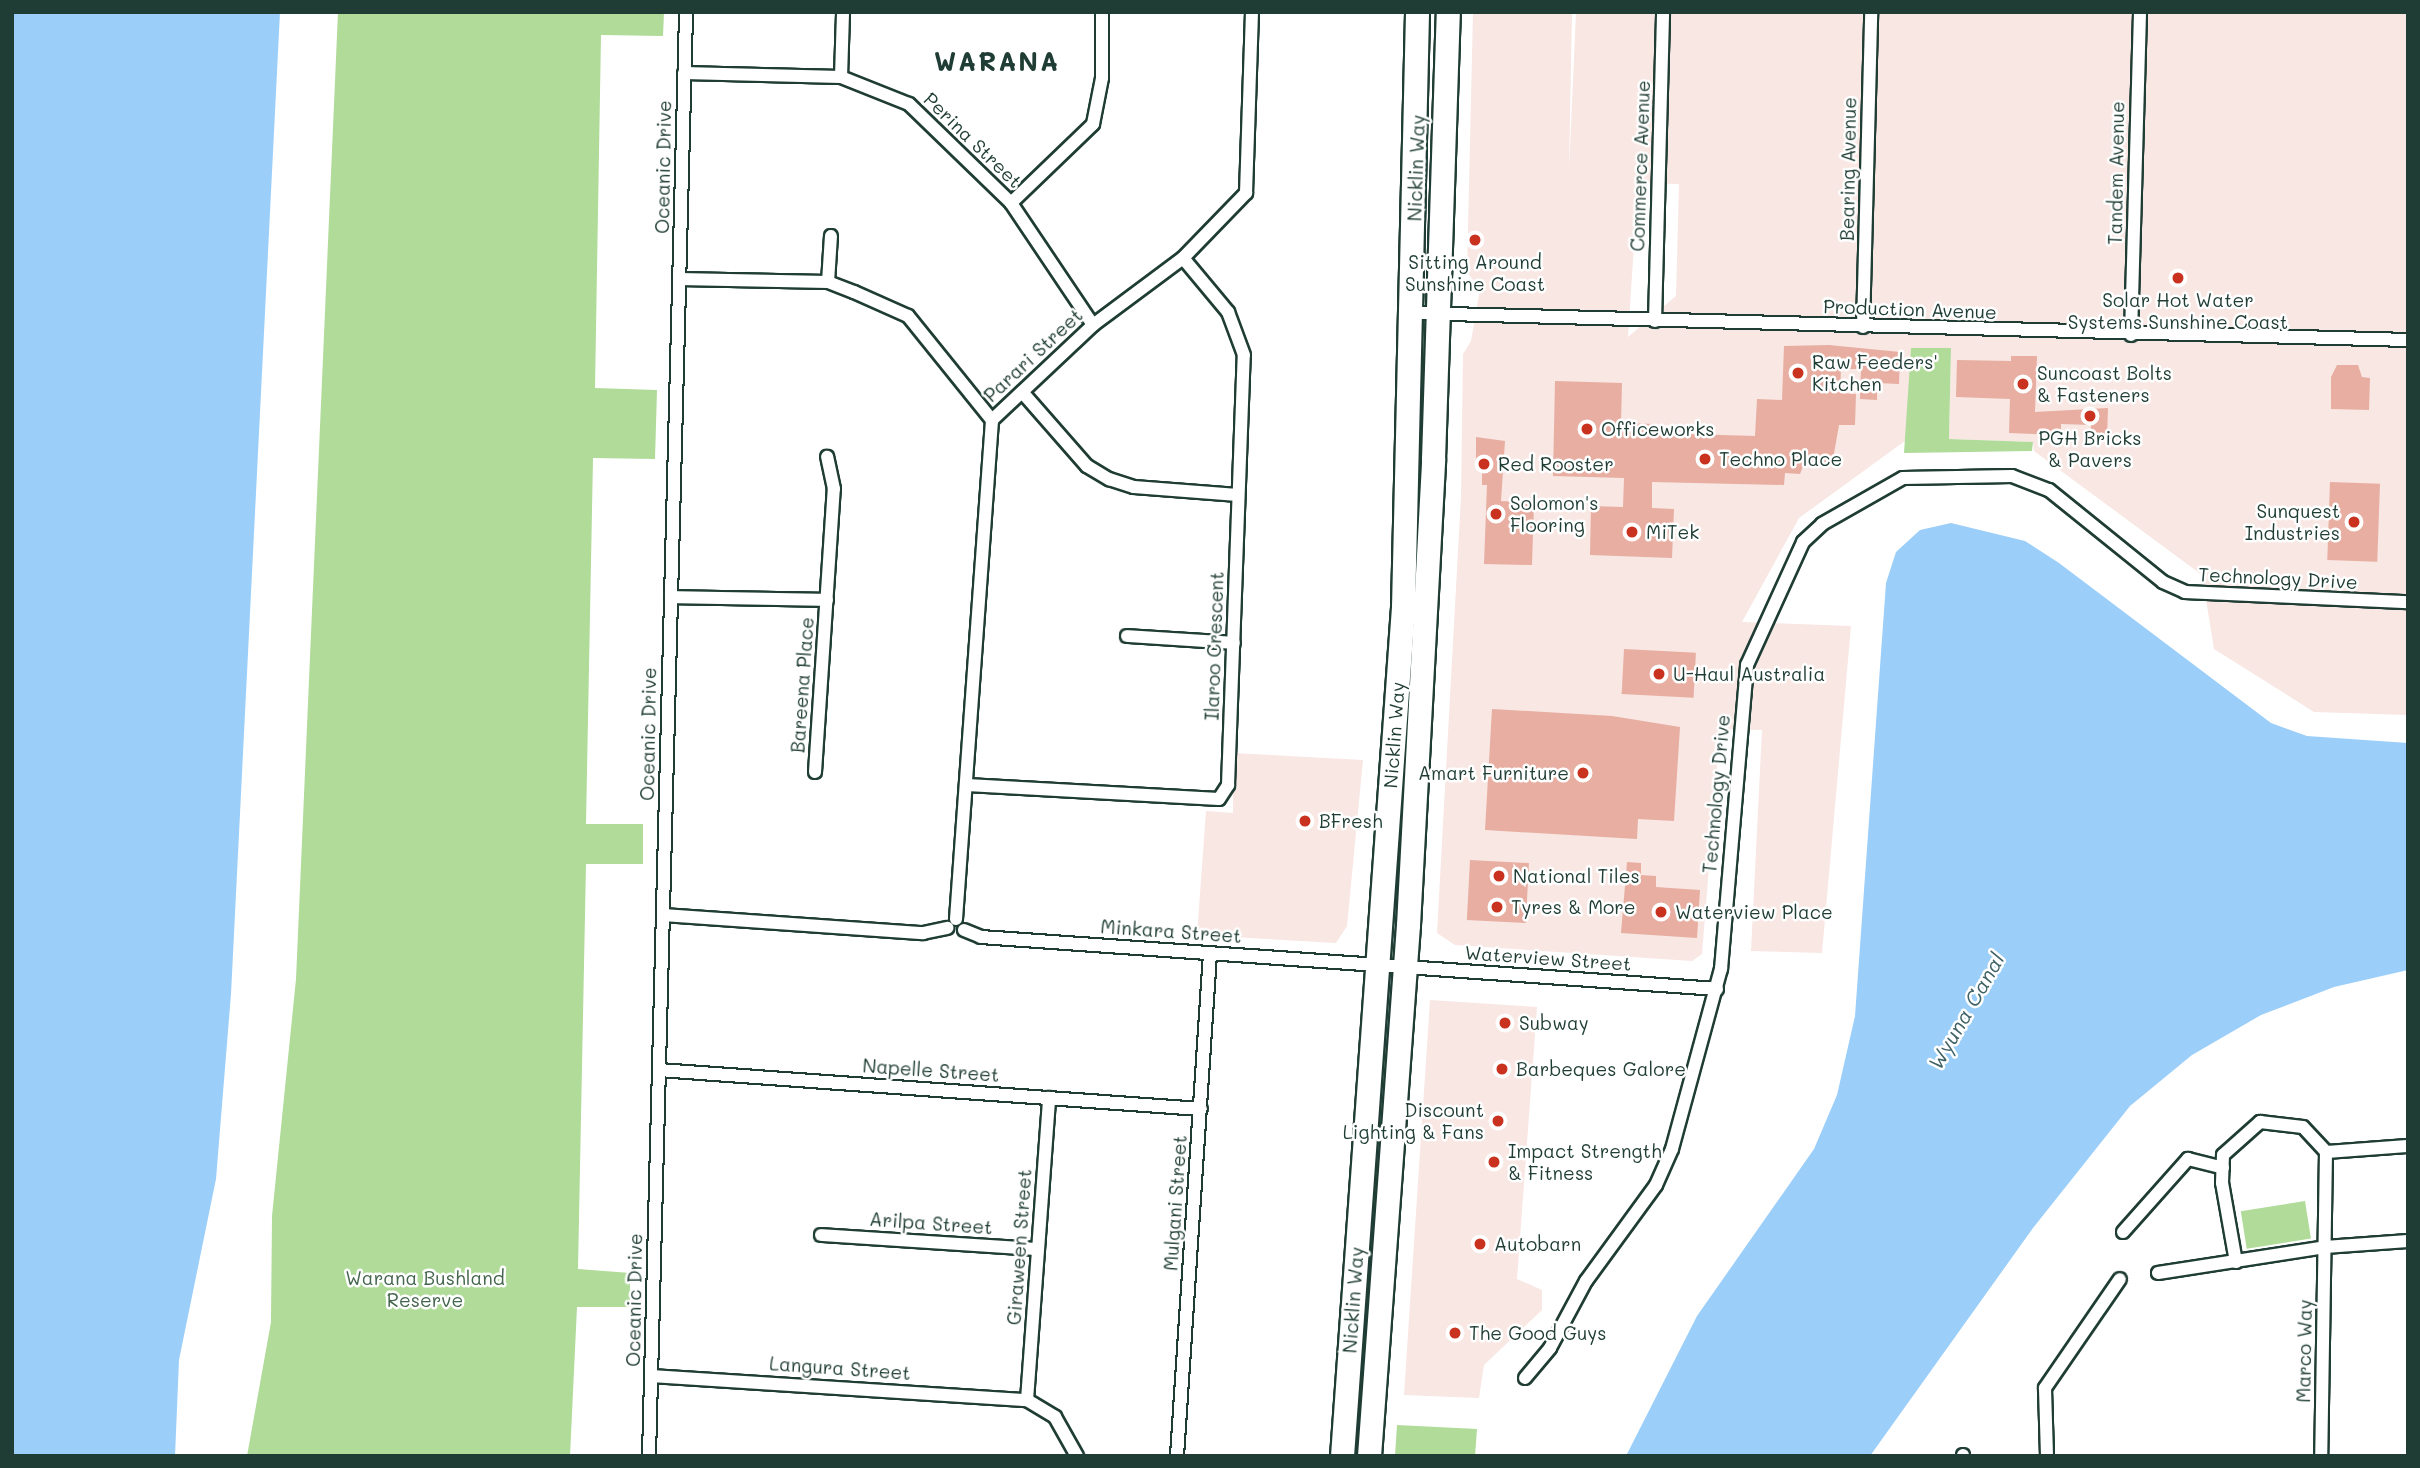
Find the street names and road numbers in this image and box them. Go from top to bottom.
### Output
street label: Commerce Avenue [1626,80,1654,252]
street label: Perina Street [919,87,1027,193]
street label: Bearing Avenue [1835,97,1861,241]
street label: Oceanic Drive [650,100,676,234]
street label: Tandem Avenue [2103,101,2129,245]
street label: Nicklin Way [1403,114,1429,222]
street label: Production Avenue [1823,295,1997,323]
street label: Parari Street [979,303,1087,407]
street label: Technology Drive [2198,562,2358,594]
street label: Ilaroo Crescent [1200,571,1228,721]
street label: Bareena Place [786,616,818,754]
street label: Oceanic Drive [635,667,661,801]
street label: Nicklin Way [1379,681,1409,789]
street label: Technology Drive [1698,714,1734,874]
street label: Minkara Street [1100,915,1242,947]
street label: Waterview Street [1464,941,1632,975]
street label: Napelle Street [862,1054,1000,1086]
street label: Mulgani Street [1159,1134,1191,1272]
street label: Giraween Street [1002,1168,1036,1326]
street label: Arilpa Street [869,1207,993,1239]
street label: Oceanic Drive [621,1233,647,1367]
street label: Nicklin Way [1338,1246,1368,1354]
street label: Marco Way [2292,1299,2316,1403]
street label: Langura Street [769,1352,911,1384]

